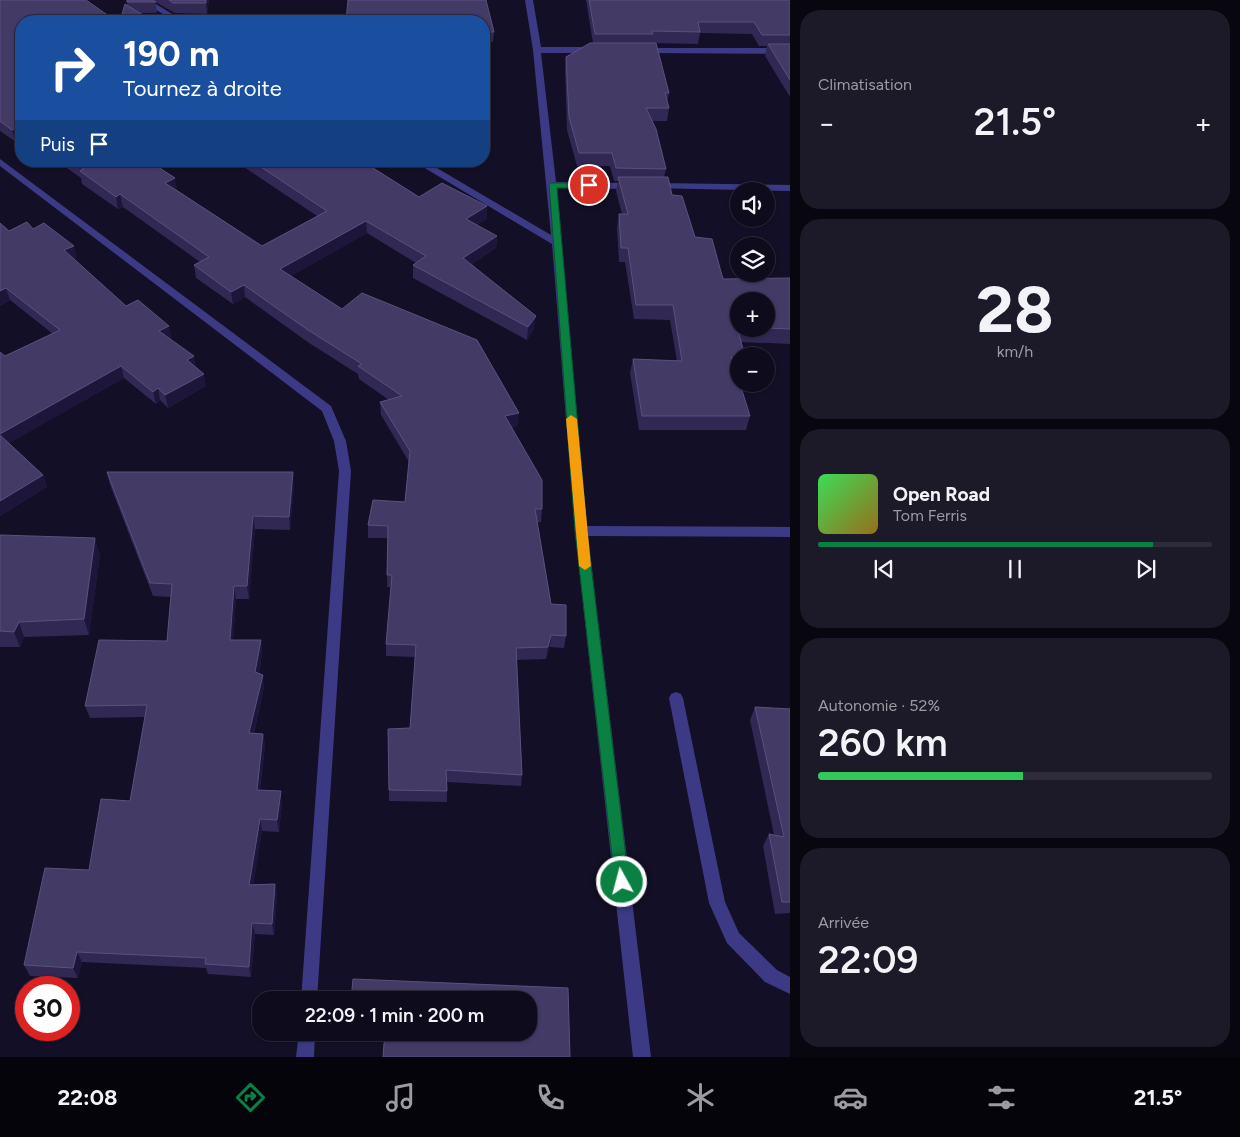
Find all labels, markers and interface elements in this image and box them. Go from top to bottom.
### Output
text: 190 m [123,33,220,75]
icon: right [40,35,105,100]
text: Tournez à droite [123,75,282,102]
text: Climatisation [818,75,912,94]
text: 21.5° [974,99,1056,145]
text: − [818,106,835,140]
text: + [1195,106,1212,140]
icon: arrive [85,130,113,158]
text: Puis [40,133,75,156]
pin [568,164,610,206]
icon: arrive [575,171,603,199]
map controls [730,182,775,392]
button: sound [730,182,775,227]
button: layers [730,237,775,282]
text: 28 [976,270,1054,348]
button: + [730,292,775,337]
text: km/h [997,342,1033,361]
button: − [730,347,775,392]
text: Open Road [893,483,990,506]
text: Tom Ferris [893,506,967,525]
icon: previous [870,555,898,583]
icon: pause [1001,555,1029,583]
icon: next [1132,555,1160,583]
text: Autonomie · 52% [818,696,940,715]
text: 260 km [818,720,948,766]
position arrow [595,855,647,907]
text: Arrivée [818,913,869,932]
text: 22:09 [818,937,918,983]
speed limit sign: 30 [15,976,80,1041]
text: 22:09 · 1 min · 200 m [305,1004,484,1027]
icon: directions [233,1080,268,1115]
icon: music [383,1080,418,1115]
icon: phone [533,1080,568,1115]
icon: climate [683,1080,718,1115]
icon: car [833,1080,868,1115]
icon: filters [984,1080,1019,1115]
text: 22:08 [58,1084,117,1111]
text: 21.5° [1134,1084,1182,1111]

